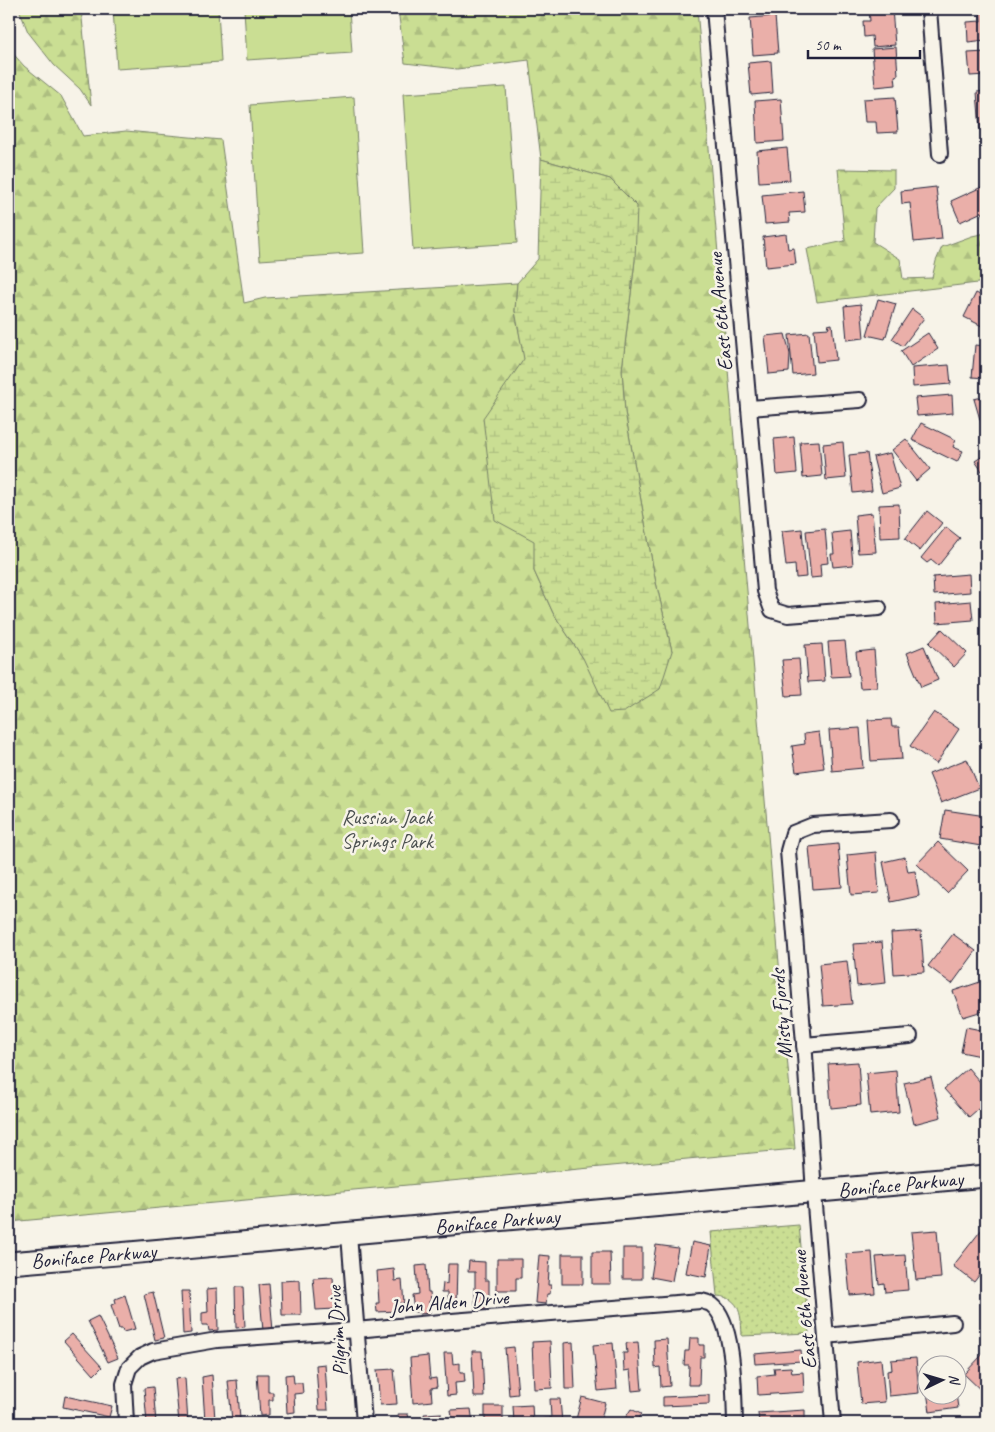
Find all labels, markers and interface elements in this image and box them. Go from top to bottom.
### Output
scale bar [808,28,920,60]
text: 50 m [815,36,842,55]
street label: East 6th Avenue [702,251,738,372]
park label: Russian Jack Springs Park [341,804,435,854]
street label: Misty Fjords [764,966,798,1060]
street label: Boniface Parkway [837,1165,966,1203]
street label: Boniface Parkway [434,1203,563,1240]
street label: Boniface Parkway [30,1238,159,1274]
street label: East 6th Avenue [786,1249,822,1370]
street label: Pilgrim Drive [321,1283,353,1377]
street label: John Alden Drive [388,1284,511,1320]
north arrow [918,1354,968,1404]
text: N [946,1374,964,1386]

